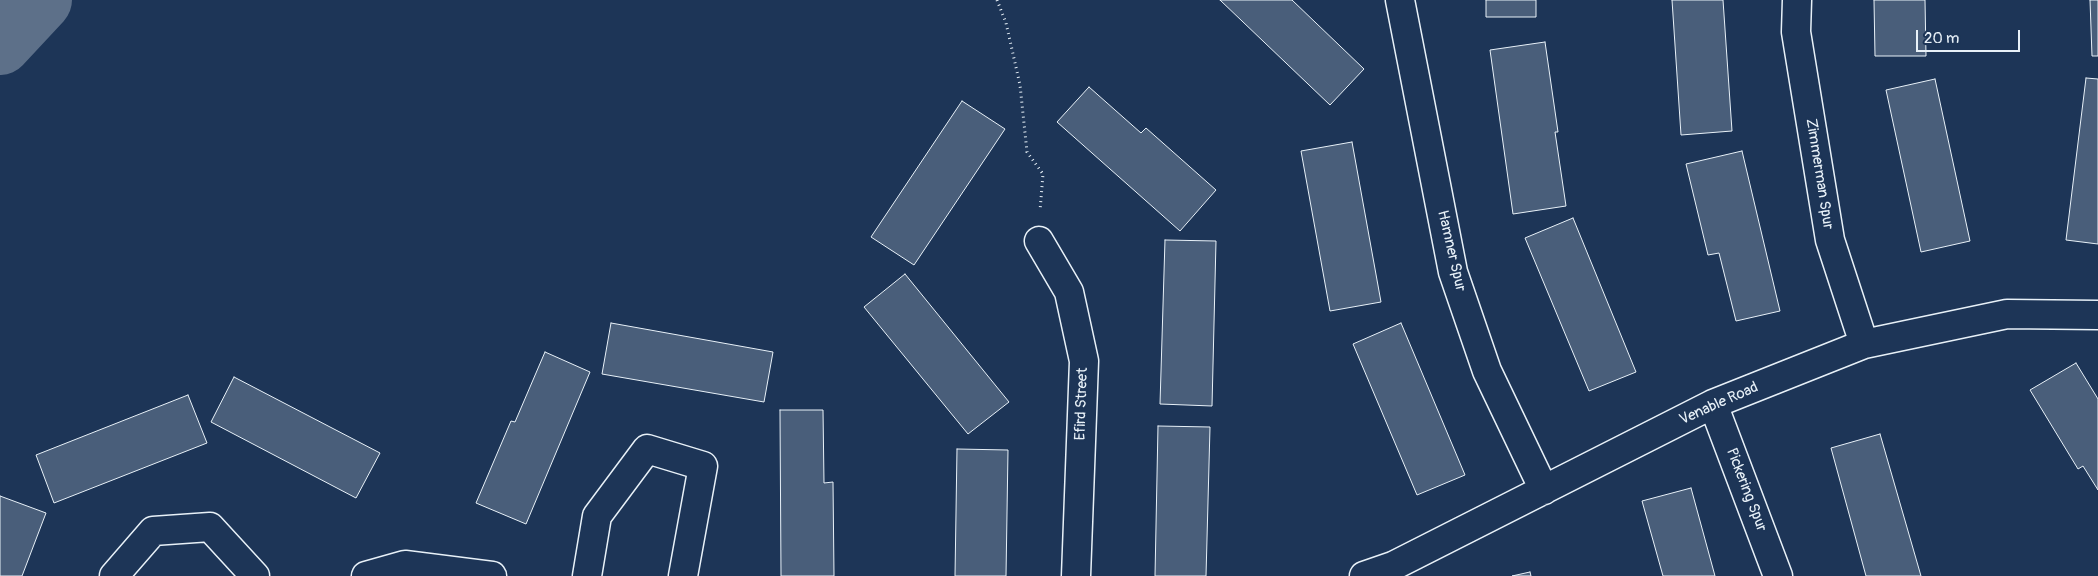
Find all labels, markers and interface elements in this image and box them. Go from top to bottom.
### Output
scale bar [1918,20,2022,52]
text: 20 m [1924,29,1959,48]
street label: Zimmerman Spur [1801,117,1837,231]
street label: Hamner Spur [1433,209,1469,293]
street label: Efird Street [1072,367,1092,441]
street label: Venable Road [1677,379,1761,429]
street label: Pickering Spur [1722,446,1770,534]

